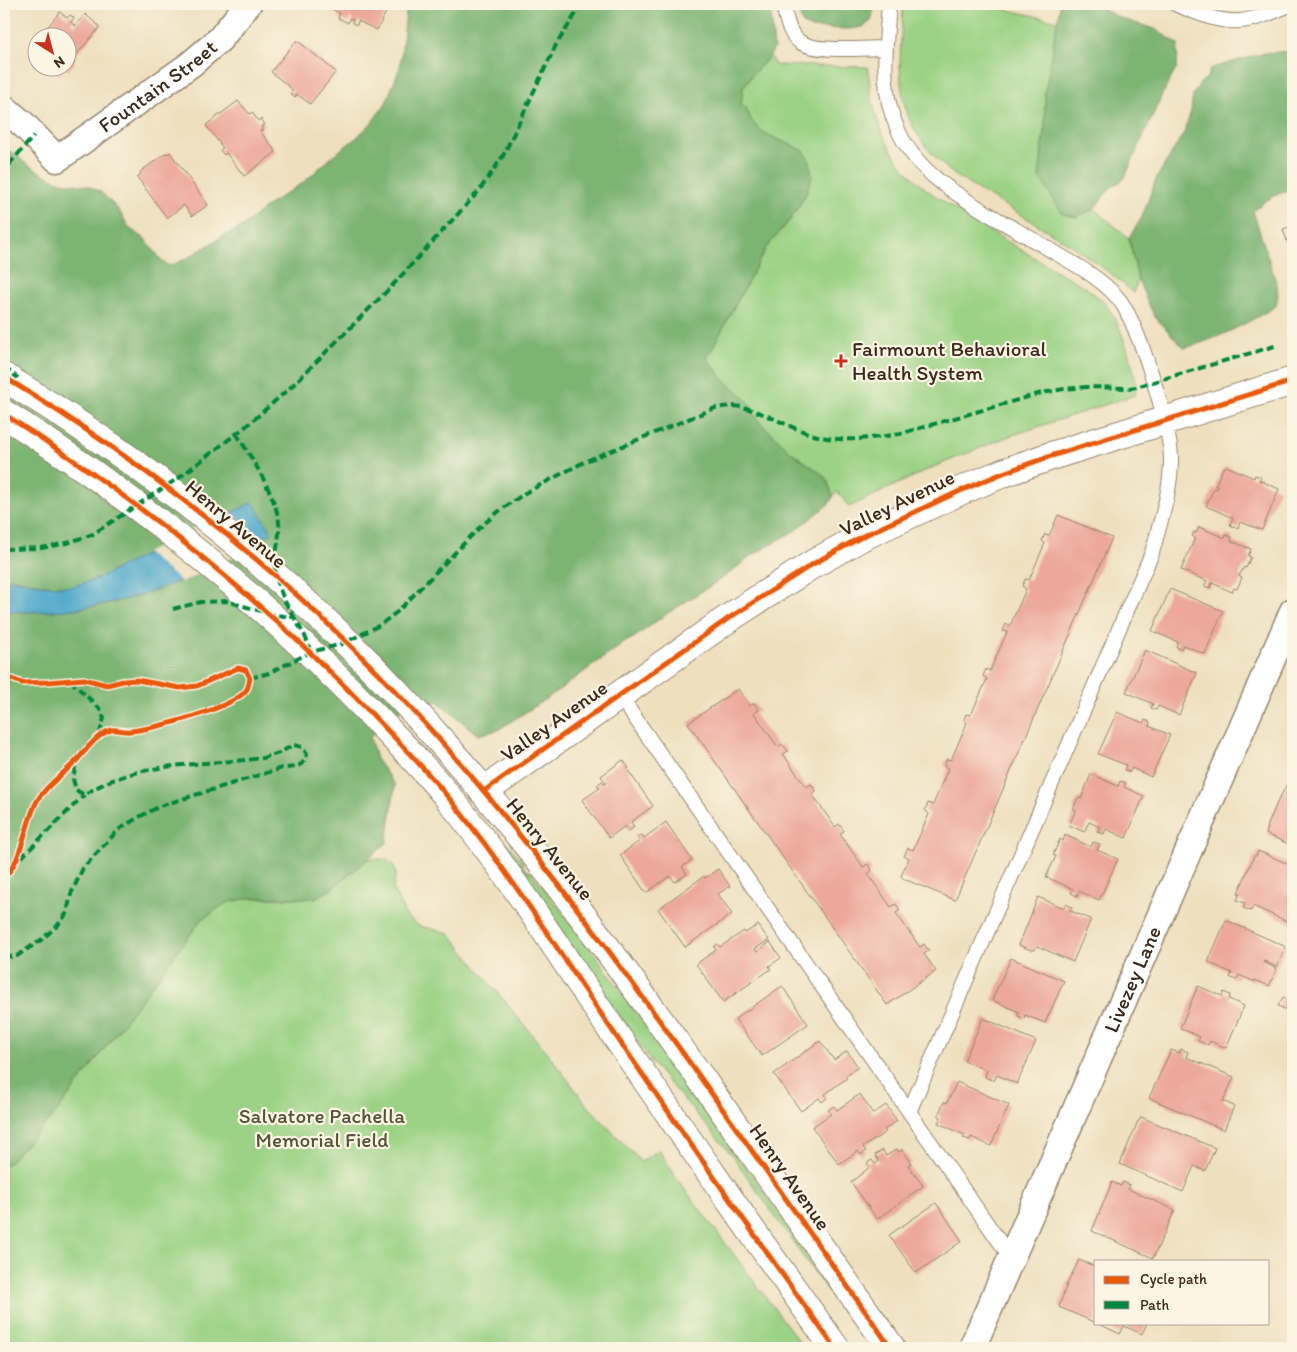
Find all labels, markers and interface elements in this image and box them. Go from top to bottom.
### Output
north arrow [28,28,78,78]
street label: Fountain Street [94,34,222,138]
text: N [51,52,68,72]
place label: Fairmount Behavioral Health System [852,336,1047,385]
marker: Fairmount Behavioral Health System [834,354,848,368]
street label: Valley Avenue [835,464,958,541]
street label: Henry Avenue [181,474,292,573]
street label: Valley Avenue [495,675,612,767]
street label: Henry Avenue [501,792,599,905]
street label: Livezey Lane [1098,922,1166,1036]
park label: Salvatore Pachella Memorial Field [239,1103,405,1152]
street label: Henry Avenue [744,1118,836,1235]
legend [1094,1260,1270,1324]
text: Cycle path [1140,1270,1207,1288]
text: Path [1140,1296,1169,1314]

